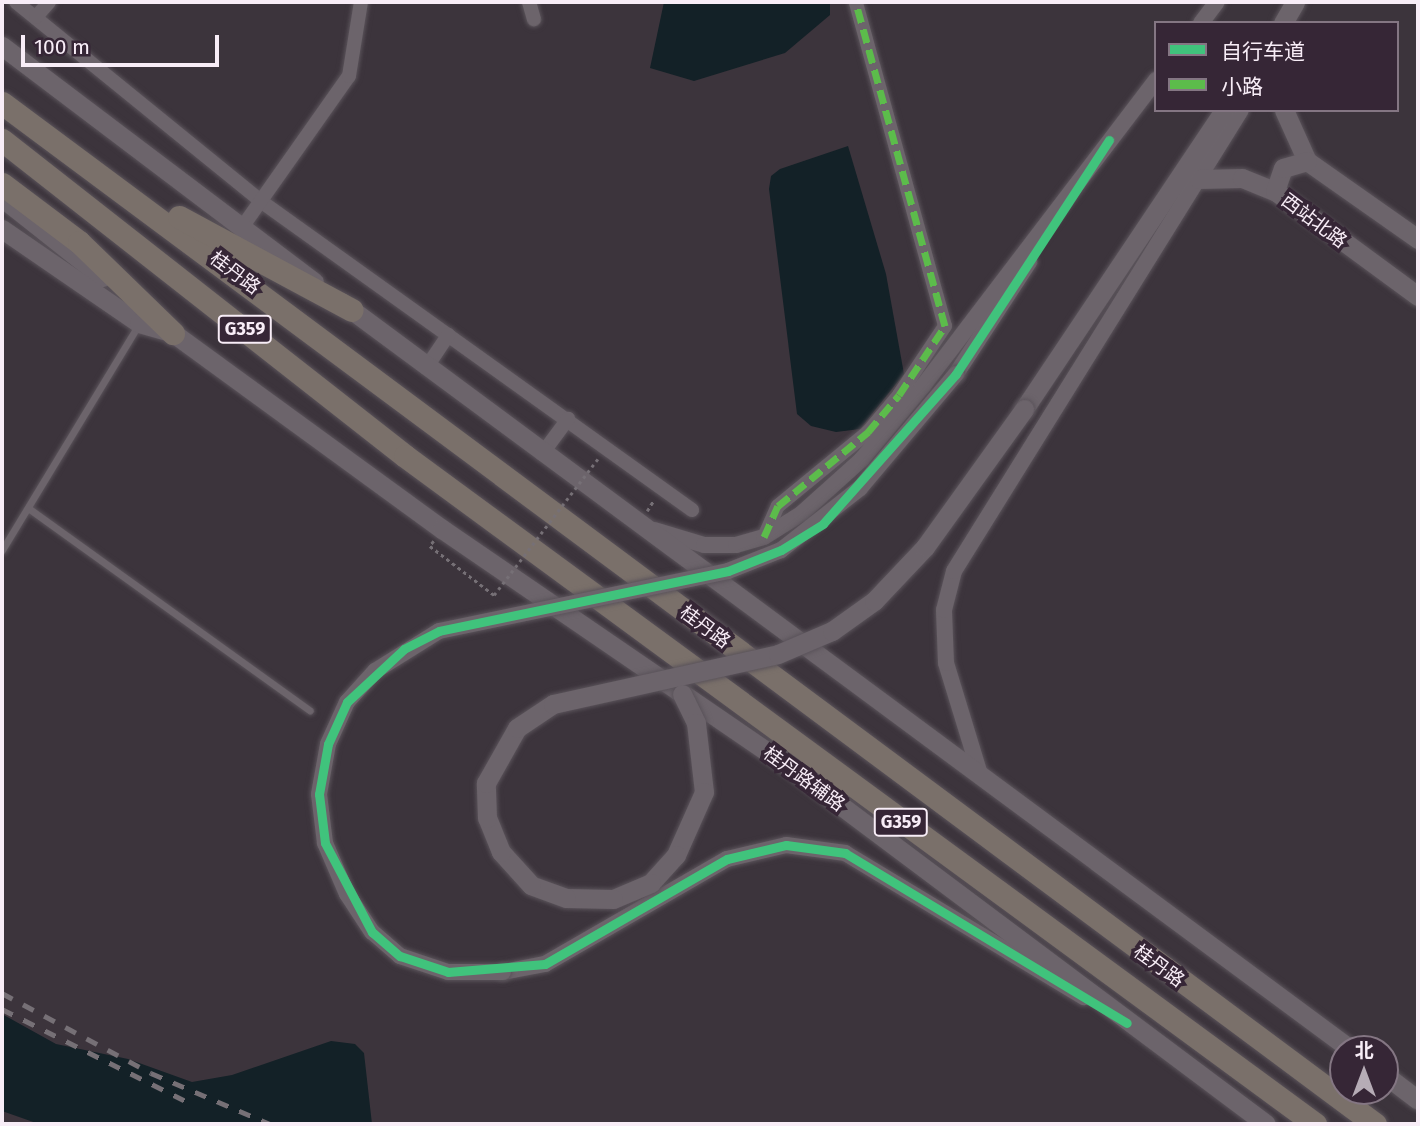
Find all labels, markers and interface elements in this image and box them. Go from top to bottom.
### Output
scale bar [24,21,222,65]
legend [1154,21,1399,112]
text: 100 m [34,34,90,60]
text: 自行车道 [1221,39,1305,65]
text: 小路 [1221,74,1263,100]
street label: 西站北路 [1277,189,1351,253]
street label: 桂丹路 [205,247,265,299]
road number: G359 [217,314,273,344]
street label: 桂丹路 [675,601,735,653]
street label: 桂丹路辅路 [759,742,849,816]
road number: G359 [873,808,929,836]
street label: 桂丹路 [1129,940,1189,992]
north arrow [1329,1035,1399,1105]
text: 北 [1354,1039,1374,1062]

